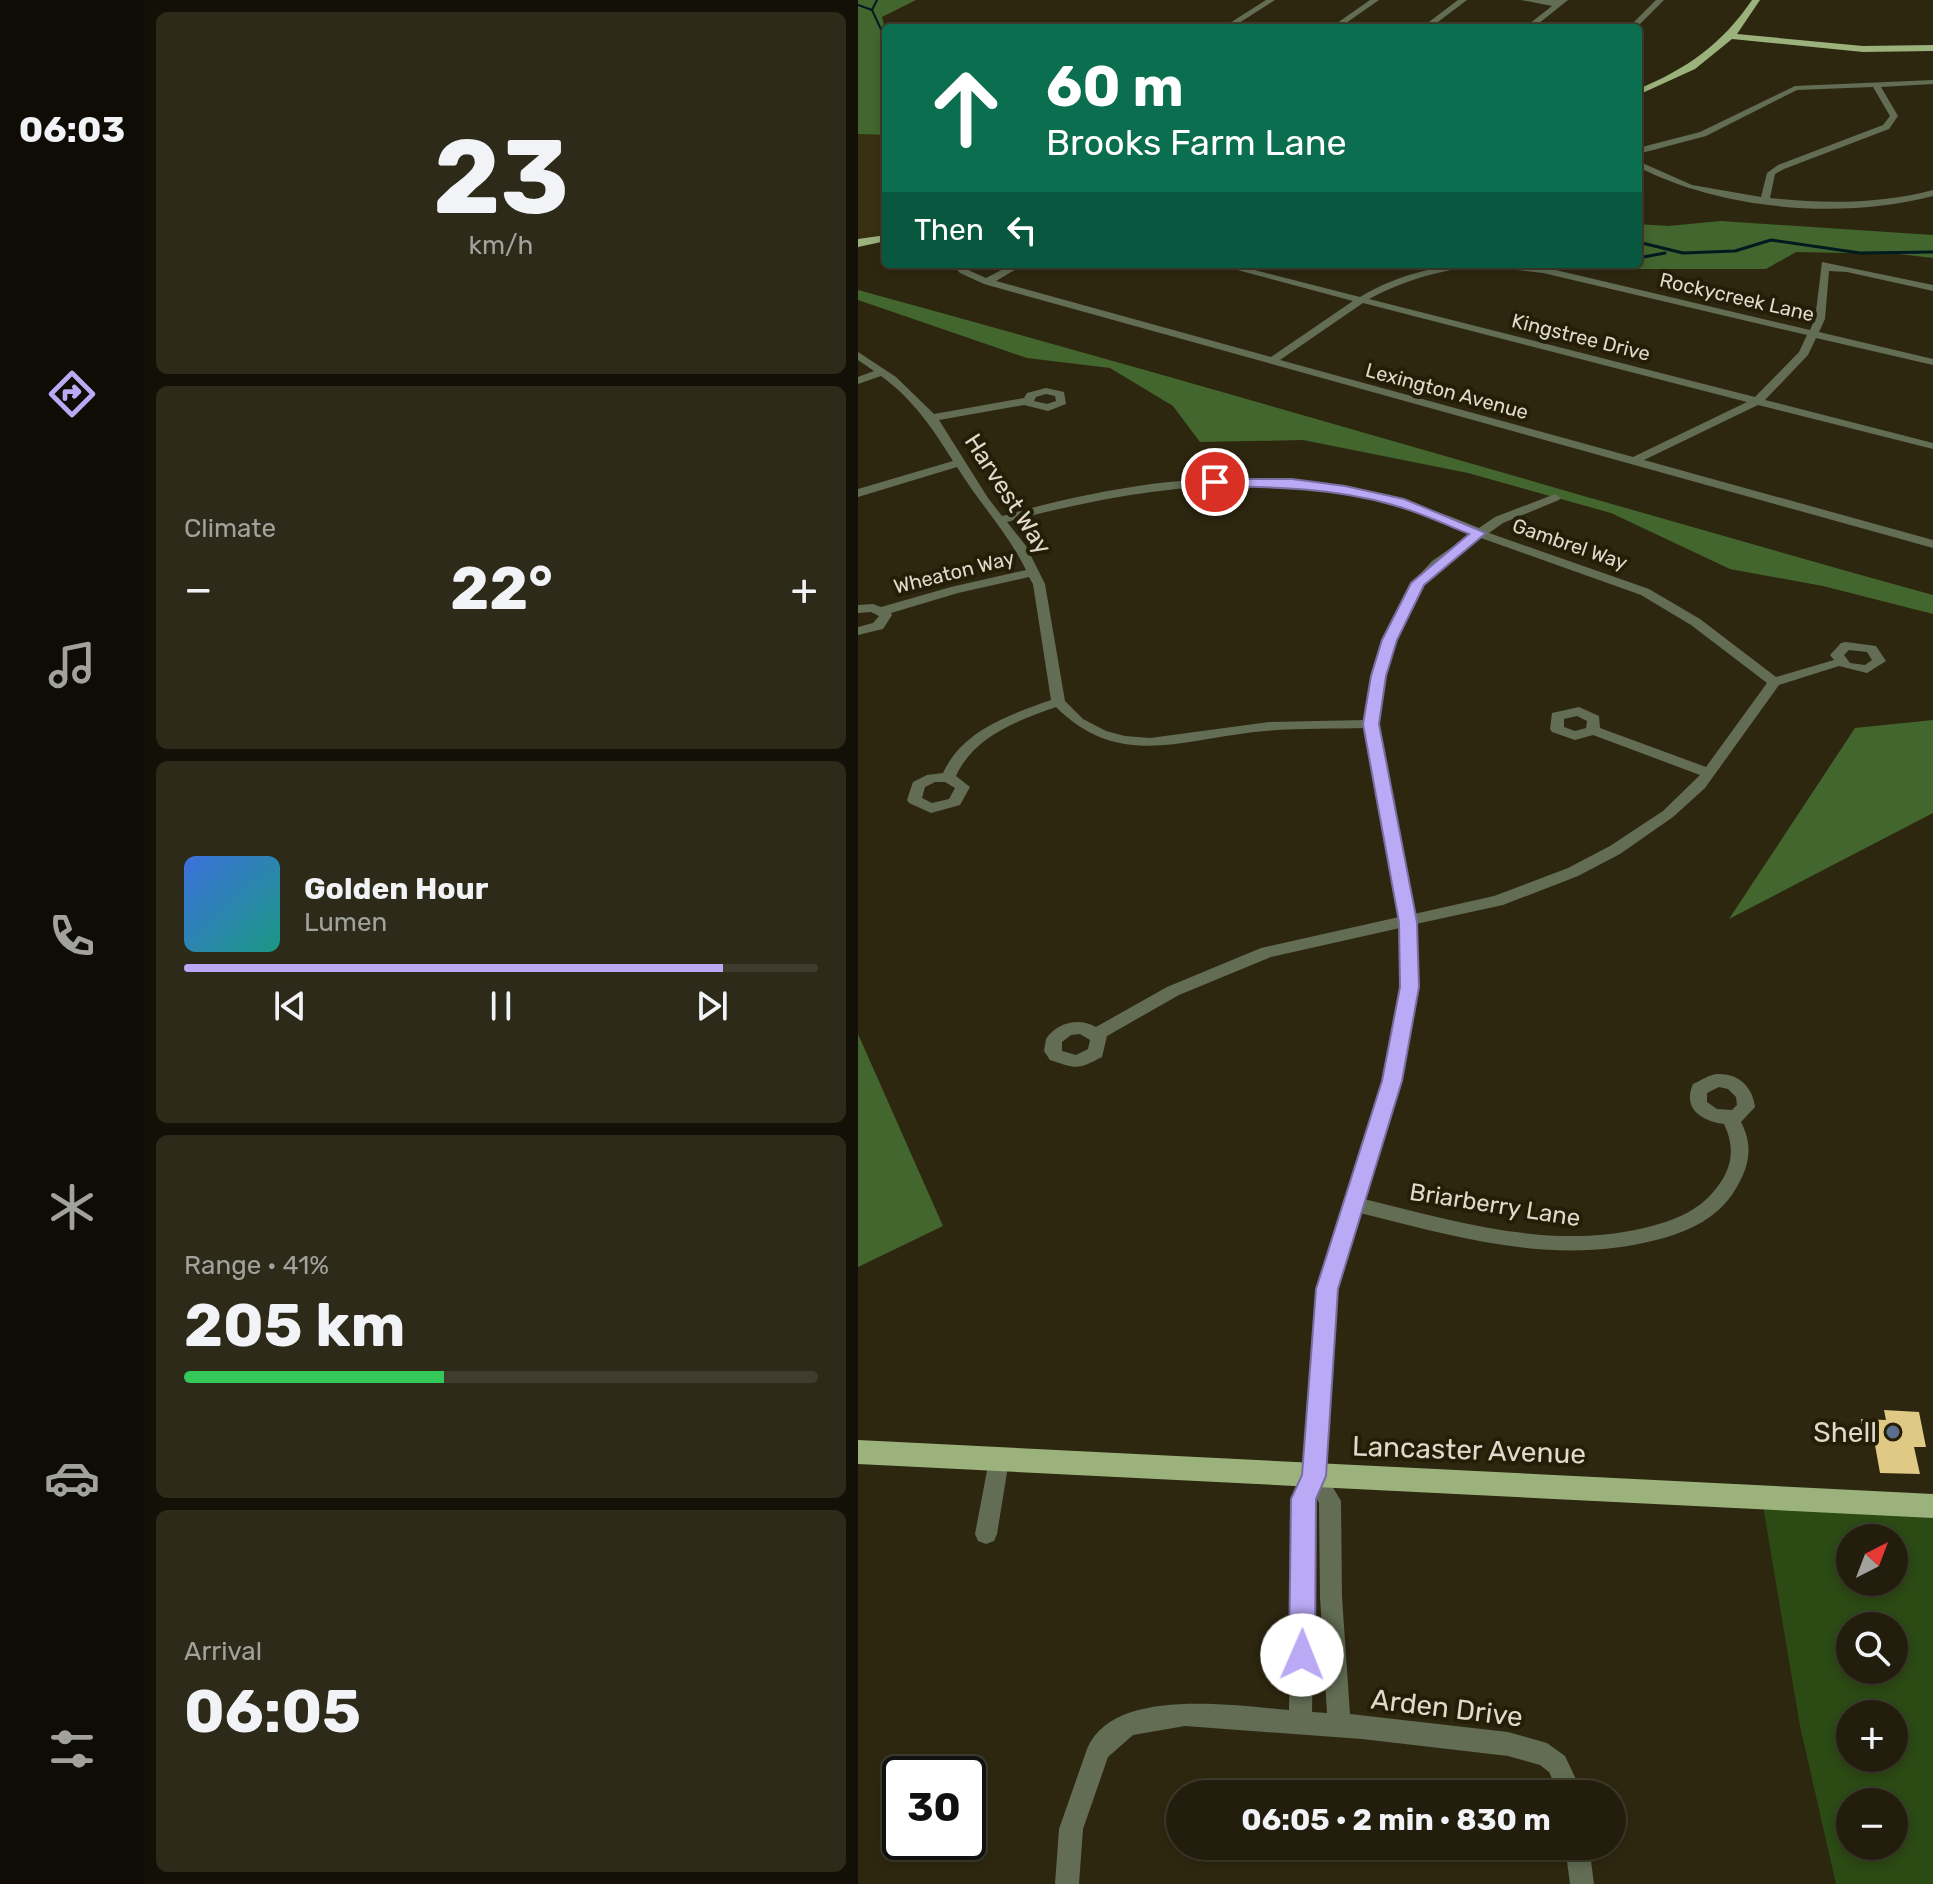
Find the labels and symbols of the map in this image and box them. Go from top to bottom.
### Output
street label: Rockycreek Lane [1657,268,1817,326]
street label: Kingstree Drive [1509,308,1653,366]
street label: Lexington Avenue [1363,358,1531,424]
street label: Harvest Way [959,429,1057,559]
pin [1181,448,1249,516]
street label: Gambrel Way [1509,513,1631,575]
street label: Wheaton Way [891,545,1017,599]
street label: Briarberry Lane [1408,1178,1582,1232]
place label: Shell [1813,1416,1877,1449]
marker: Shell [1884,1423,1902,1441]
street label: Lancaster Avenue [1351,1429,1587,1471]
north arrow [1836,1524,1908,1596]
position arrow [1260,1613,1344,1697]
street label: Arden Drive [1369,1682,1525,1734]
speed limit sign: 30 [882,1756,986,1860]

